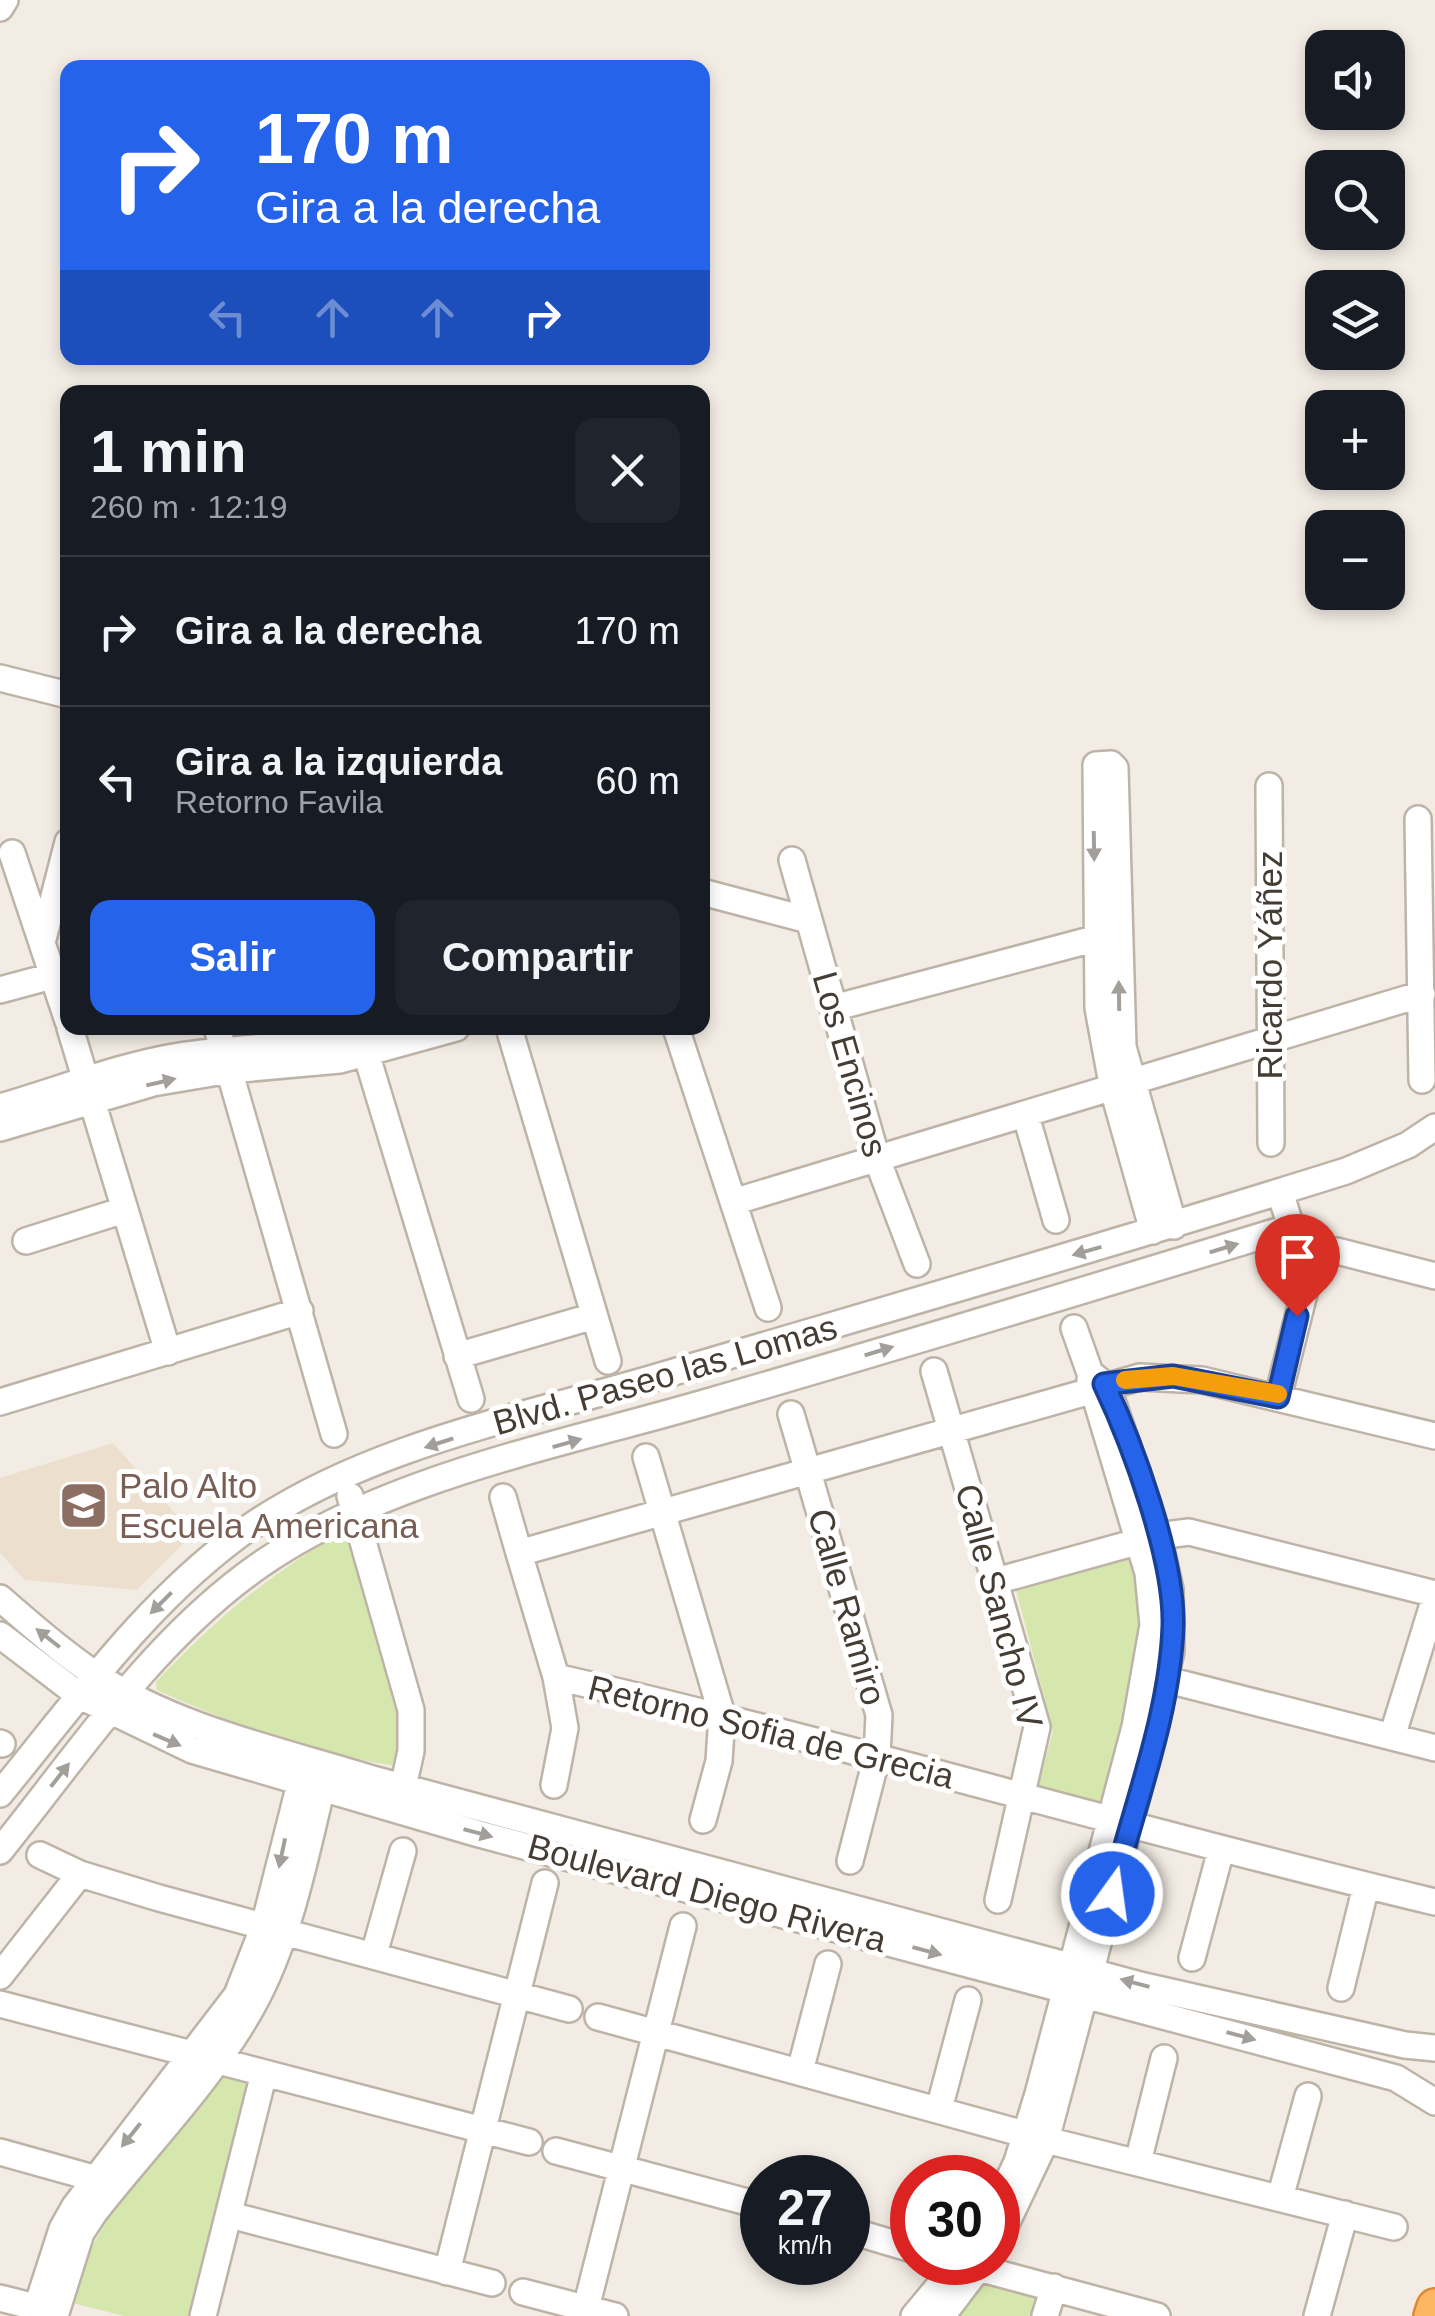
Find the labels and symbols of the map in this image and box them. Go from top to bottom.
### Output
one-way arrow [1087,831,1103,863]
street label: Ricardo Yáñez [1250,851,1289,1079]
street label: Los Encinos [805,967,896,1161]
one-way arrow [1111,979,1127,1011]
one-way arrow [146,1074,177,1089]
pin [1255,1214,1340,1317]
one-way arrow [1209,1240,1240,1255]
one-way arrow [1071,1244,1101,1259]
street label: Blvd. Paseo las Lomas [488,1307,841,1442]
one-way arrow [864,1343,895,1358]
one-way arrow [552,1434,583,1450]
one-way arrow [424,1436,454,1451]
place label: Palo Alto Escuela Americana [119,1466,419,1545]
school or university icon: Palo Alto Escuela Americana [58,1480,110,1532]
street label: Calle Sancho IV [948,1480,1051,1733]
street label: Calle Ramiro [801,1504,894,1709]
one-way arrow [150,1591,174,1615]
one-way arrow [35,1628,61,1649]
street label: Retorno Sofia de Grecia [584,1667,959,1796]
one-way arrow [152,1732,182,1748]
one-way arrow [49,1762,70,1787]
one-way arrow [463,1826,494,1841]
street label: Boulevard Diego Rivera [524,1826,891,1959]
one-way arrow [274,1838,289,1869]
position arrow [1060,1842,1164,1946]
one-way arrow [912,1944,943,1960]
one-way arrow [1119,1975,1150,1991]
one-way arrow [1226,2028,1257,2044]
one-way arrow [121,2122,142,2147]
speed limit sign: 30 [890,2155,1020,2285]

